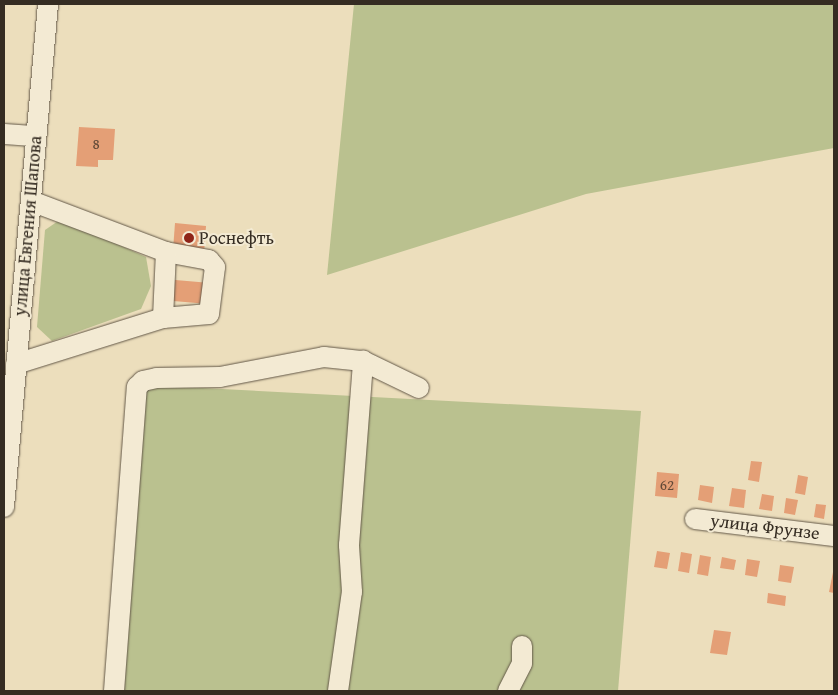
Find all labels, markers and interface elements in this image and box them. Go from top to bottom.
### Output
street label: улица Евгения Шапова [9,135,47,317]
house number: 8 [92,135,100,153]
place label: Роснефть [199,227,274,249]
marker: Роснефть [183,232,195,244]
house number: 62 [660,476,674,494]
street label: улица Фрунзе [709,510,821,544]

